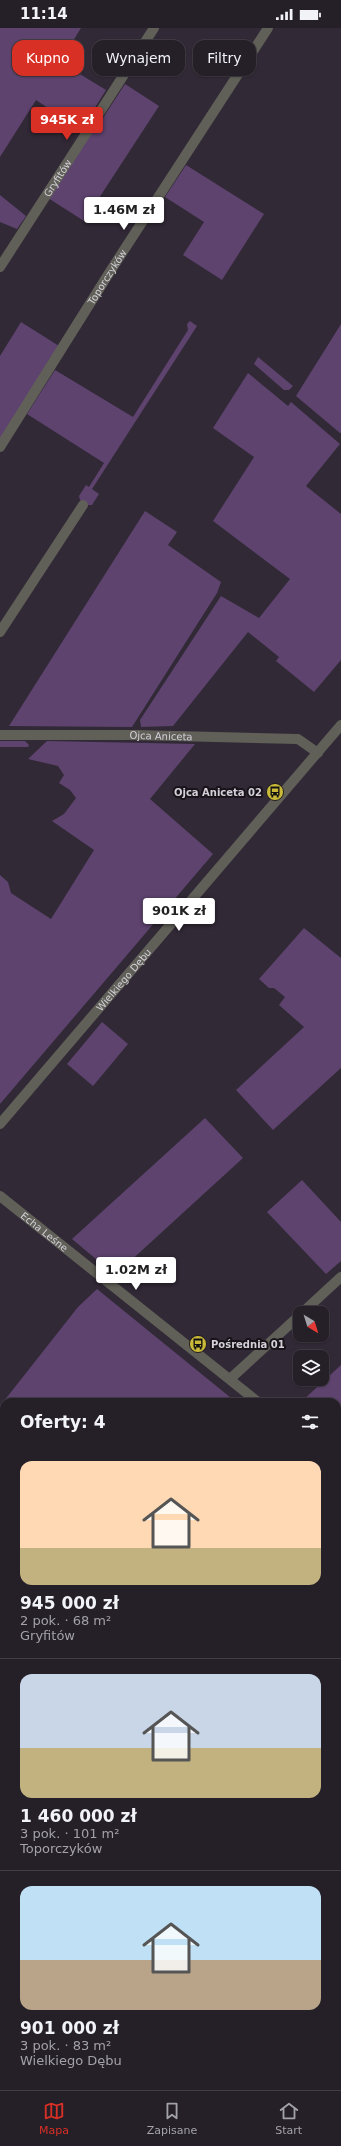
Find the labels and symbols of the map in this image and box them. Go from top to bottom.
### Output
pin: 945K zł [30,107,104,141]
street label: Gryfitów [42,157,74,199]
pin: 1.46M zł [83,197,165,231]
street label: Toporczyków [85,247,129,308]
street label: Ojca Aniceta [129,730,193,742]
bus stop icon: Ojca Aniceta 02 [265,782,285,802]
place label: Ojca Aniceta 02 [174,787,262,798]
pin: 901K zł [142,898,216,932]
street label: Wielkiego Dębu [94,947,153,1013]
street label: Echa Leśne [19,1210,70,1254]
pin: 1.02M zł [95,1257,177,1291]
north arrow [293,1306,329,1342]
bus stop icon: Pośrednia 01 [188,1334,208,1354]
place label: Pośrednia 01 [211,1339,285,1350]

